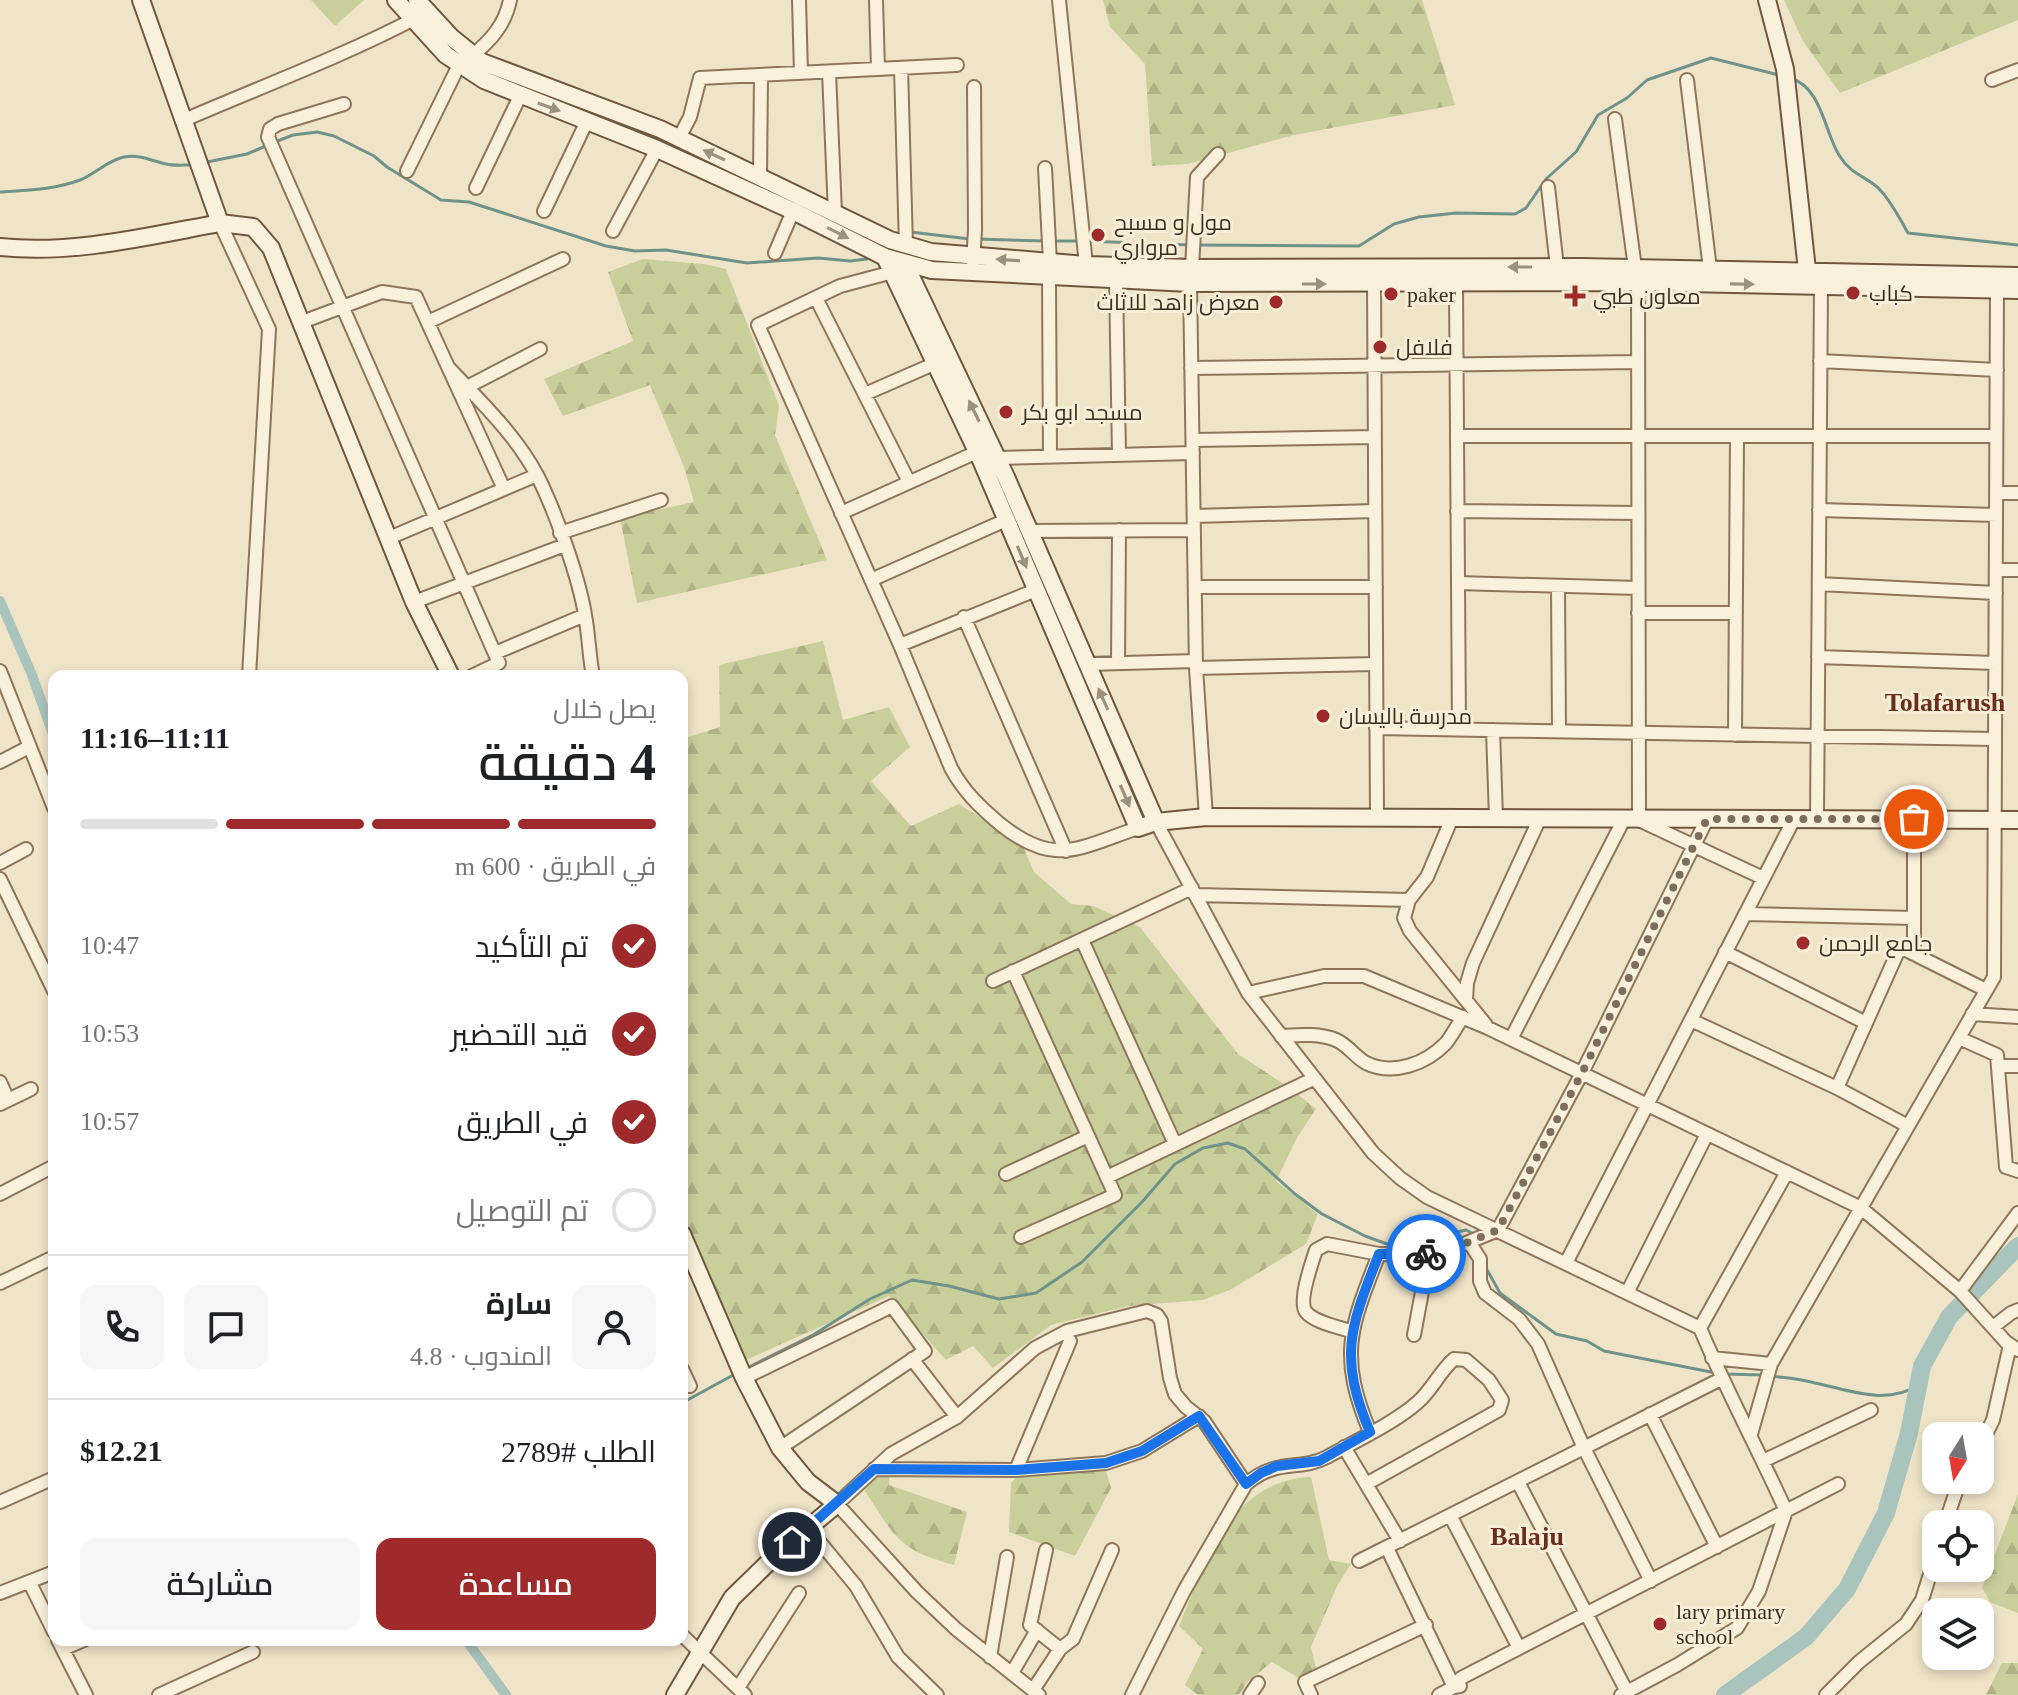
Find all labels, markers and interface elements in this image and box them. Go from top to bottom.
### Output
one-way arrow [537,101,561,114]
one-way arrow [703,148,726,162]
place label: مول و مسبح مرواري [1114,210,1232,264]
one-way arrow [827,226,849,240]
marker: مول و مسبح مرواري [1089,226,1107,244]
one-way arrow [995,253,1020,266]
one-way arrow [1507,261,1532,273]
one-way arrow [1302,278,1327,290]
one-way arrow [1730,278,1755,290]
place label: كباب [1869,281,1913,306]
place label: paker [1407,282,1457,307]
place label: معاون طبي [1593,284,1701,313]
marker: كباب [1844,284,1862,302]
marker: paker [1382,285,1400,303]
marker: معاون طبي [1564,285,1586,307]
place label: معرض زاهد للاثاث [1097,290,1260,316]
marker: معرض زاهد للاثاث [1267,293,1285,311]
place label: فلافل [1396,335,1453,361]
marker: فلافل [1371,338,1389,356]
one-way arrow [967,399,981,422]
place label: مسجد ابو بكر [1020,400,1143,425]
marker: مسجد ابو بكر [997,403,1015,421]
one-way arrow [1016,545,1029,569]
one-way arrow [1096,688,1109,711]
district label: Tolafarush [1885,688,2006,717]
text: يصل خلال [553,695,656,724]
place label: مدرسة بالیسان [1339,704,1472,729]
marker: مدرسة بالیسان [1314,707,1332,725]
text: 11:11–11:16 [80,721,230,754]
text: 4 دقيقة [479,734,656,791]
one-way arrow [1118,784,1131,808]
pin [1880,785,1948,853]
icon: bag [1892,797,1936,841]
text: في الطريق · 600 m [455,852,656,881]
icon: check [612,924,656,968]
text: تم التأكيد [475,930,588,963]
text: 10:47 [80,931,139,960]
place label: جامع الرحمن [1819,931,1932,958]
marker: جامع الرحمن [1794,934,1812,952]
icon: check [612,1012,656,1056]
text: قيد التحضير [451,1018,588,1051]
text: 10:53 [80,1019,139,1048]
icon: check [612,1100,656,1144]
text: في الطريق [457,1106,588,1139]
text: 10:57 [80,1107,139,1136]
text: تم التوصيل [456,1194,588,1227]
courier [1386,1214,1466,1294]
icon: bike [1404,1232,1448,1276]
button: phone [80,1285,164,1369]
button: chat [184,1285,268,1369]
button: person [572,1285,656,1369]
text: سارة [486,1287,552,1320]
text: المندوب · 4.8 [410,1342,552,1371]
north arrow [1922,1422,1994,1494]
map controls [1922,1422,1994,1670]
text: $12.21 [80,1434,163,1467]
text: الطلب #2789 [501,1435,656,1468]
pin [758,1508,826,1576]
button: locate [1922,1510,1994,1582]
icon: home [770,1520,814,1564]
district label: Balaju [1490,1522,1564,1551]
button: مشاركة [80,1538,360,1630]
button: مساعدة [376,1538,656,1630]
button: layers [1922,1598,1994,1670]
place label: lary primary school [1676,1599,1785,1649]
marker: lary primary school [1651,1615,1669,1633]

